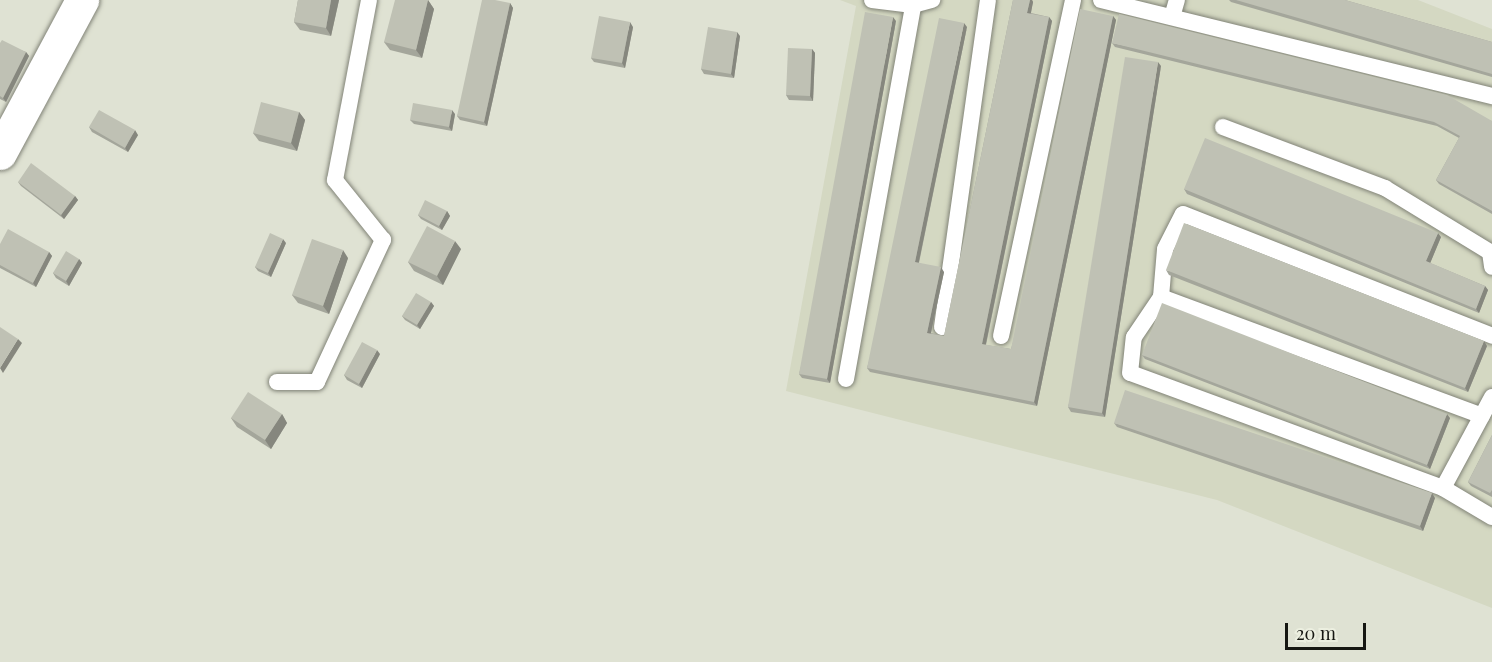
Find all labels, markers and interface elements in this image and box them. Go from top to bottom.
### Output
scale bar [1288,611,1369,649]
text: 20 m [1296,621,1336,645]

